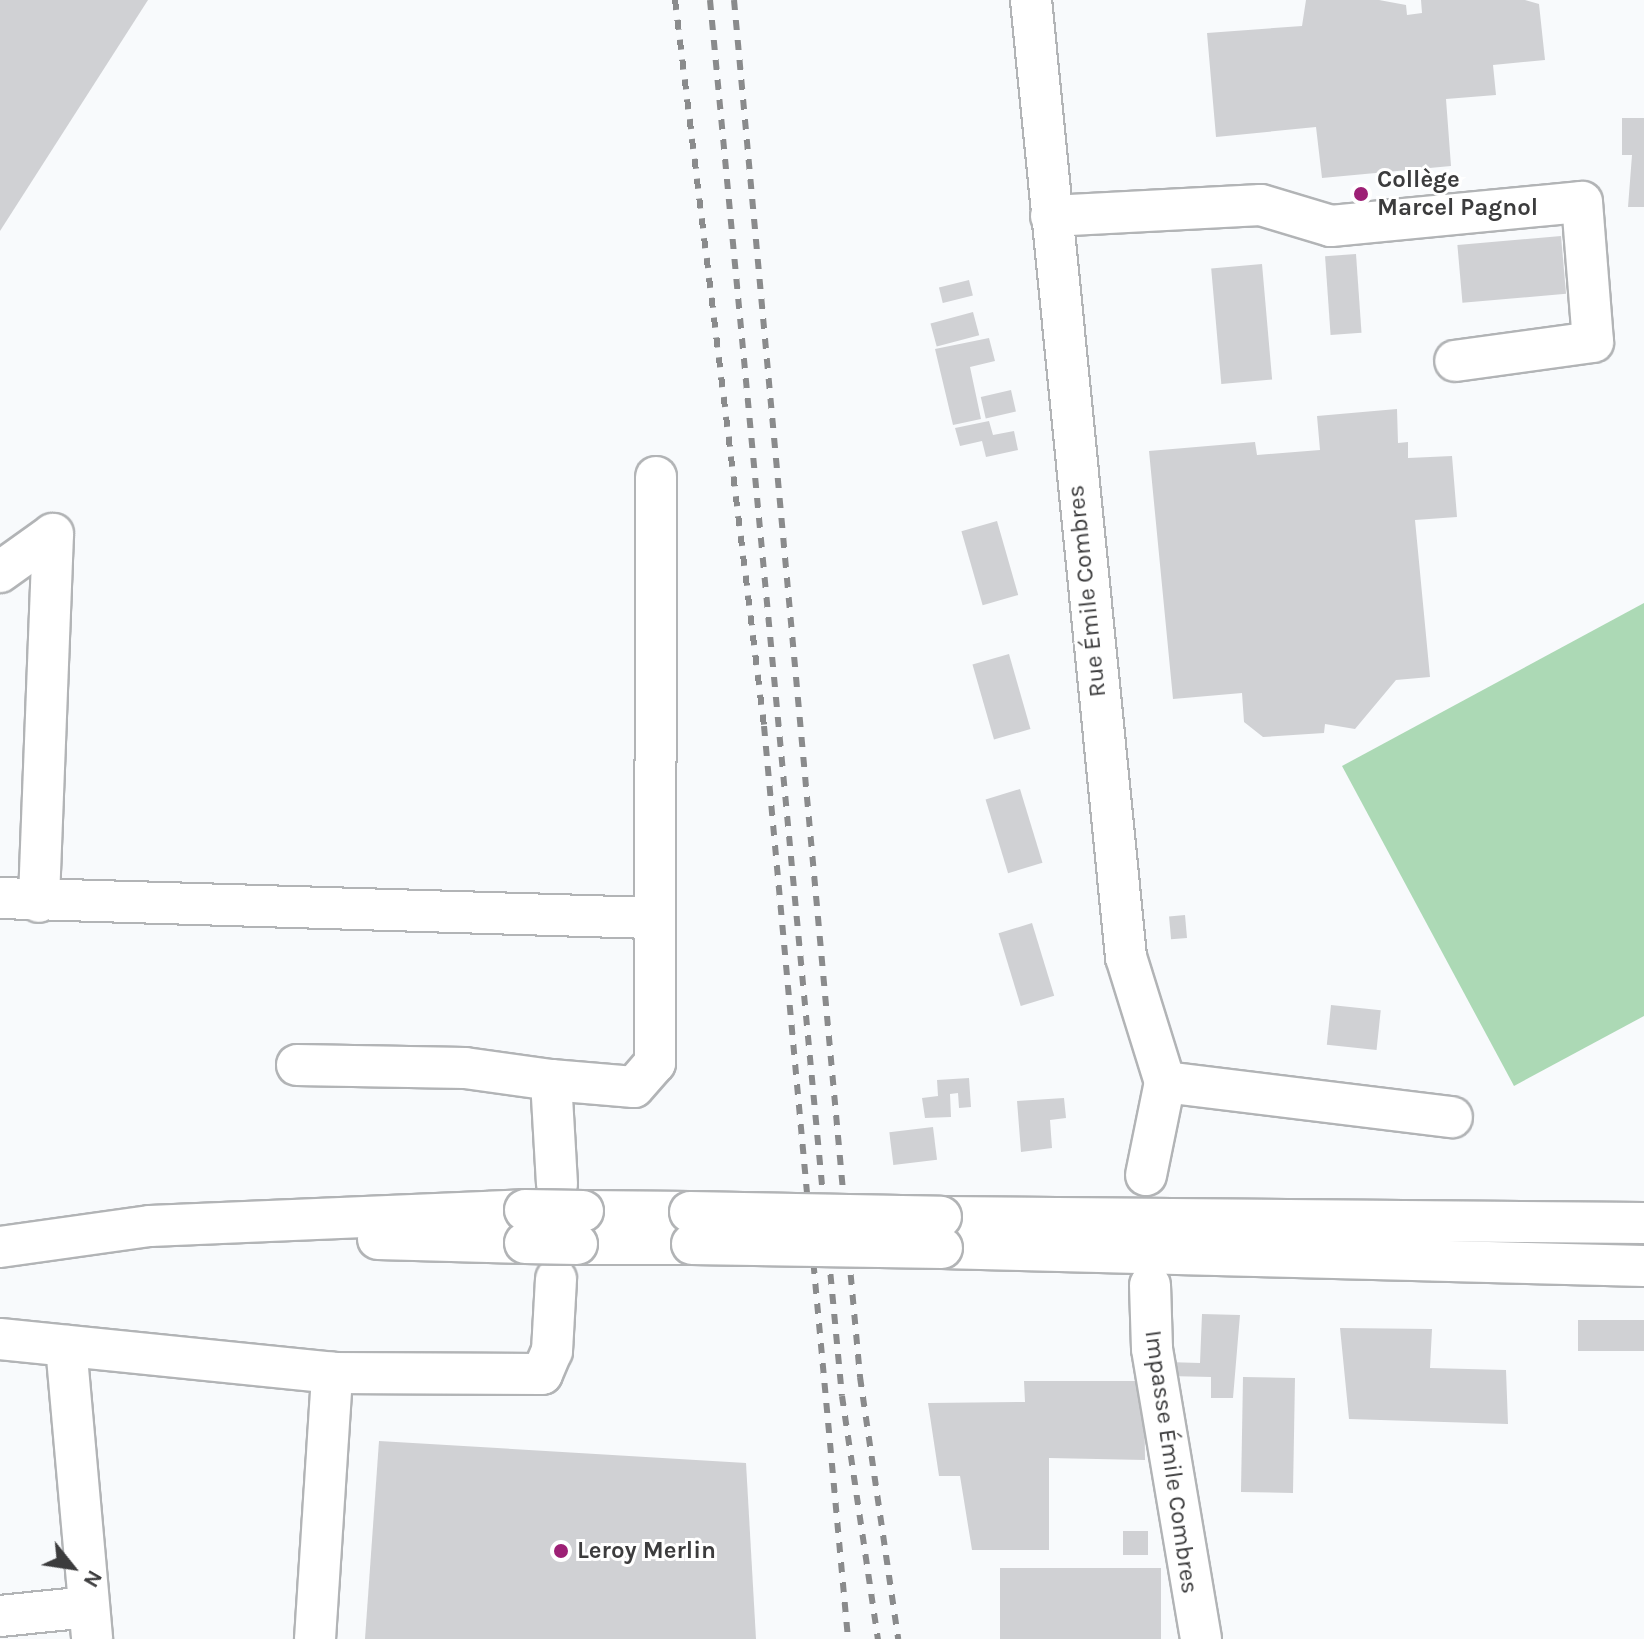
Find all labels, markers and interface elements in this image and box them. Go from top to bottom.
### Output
place label: Collège Marcel Pagnol [1377,166,1538,222]
marker: Collège Marcel Pagnol [1352,185,1370,203]
street label: Rue Émile Combres [1062,483,1112,699]
street label: Impasse Émile Combres [1138,1328,1204,1596]
north arrow [32,1527,112,1607]
place label: Leroy Merlin [577,1537,716,1565]
marker: Leroy Merlin [552,1542,570,1560]
text: N [78,1566,108,1592]

